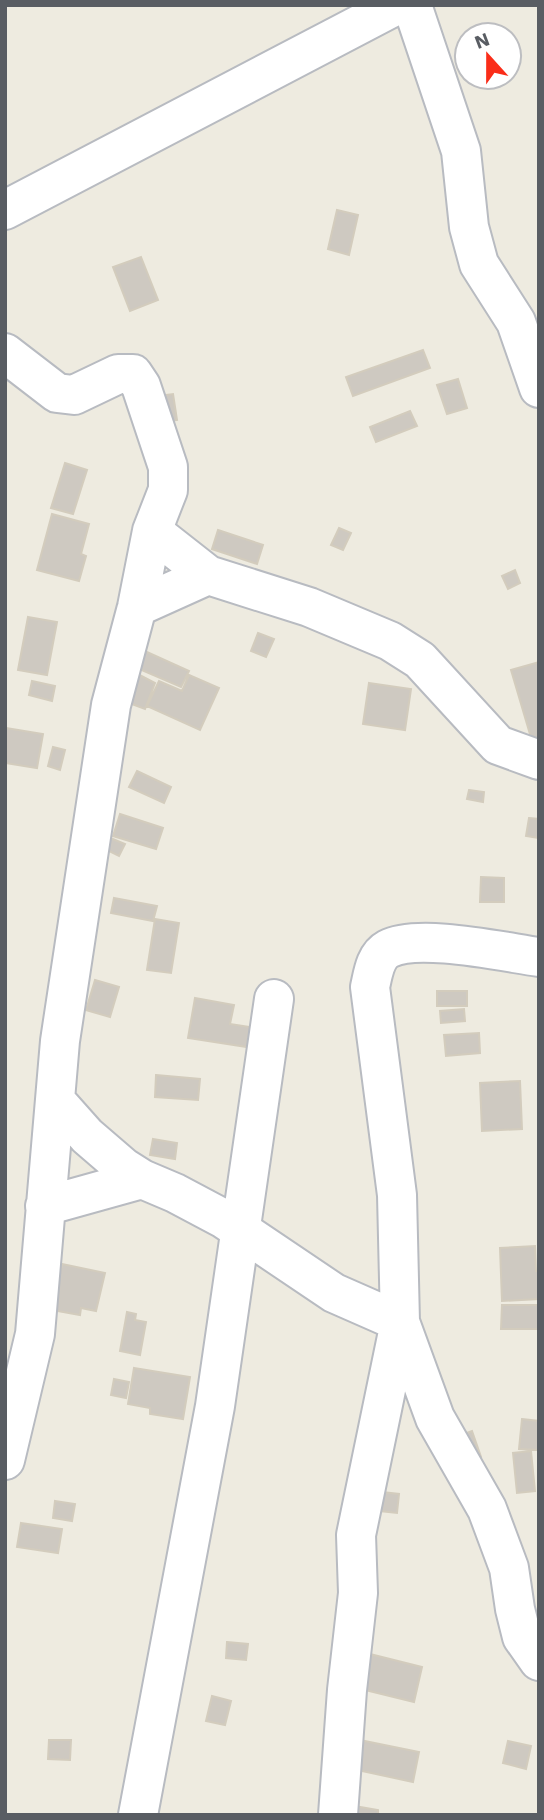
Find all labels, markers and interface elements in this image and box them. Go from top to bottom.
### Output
north arrow [453,21,523,91]
text: N [471,27,493,54]

